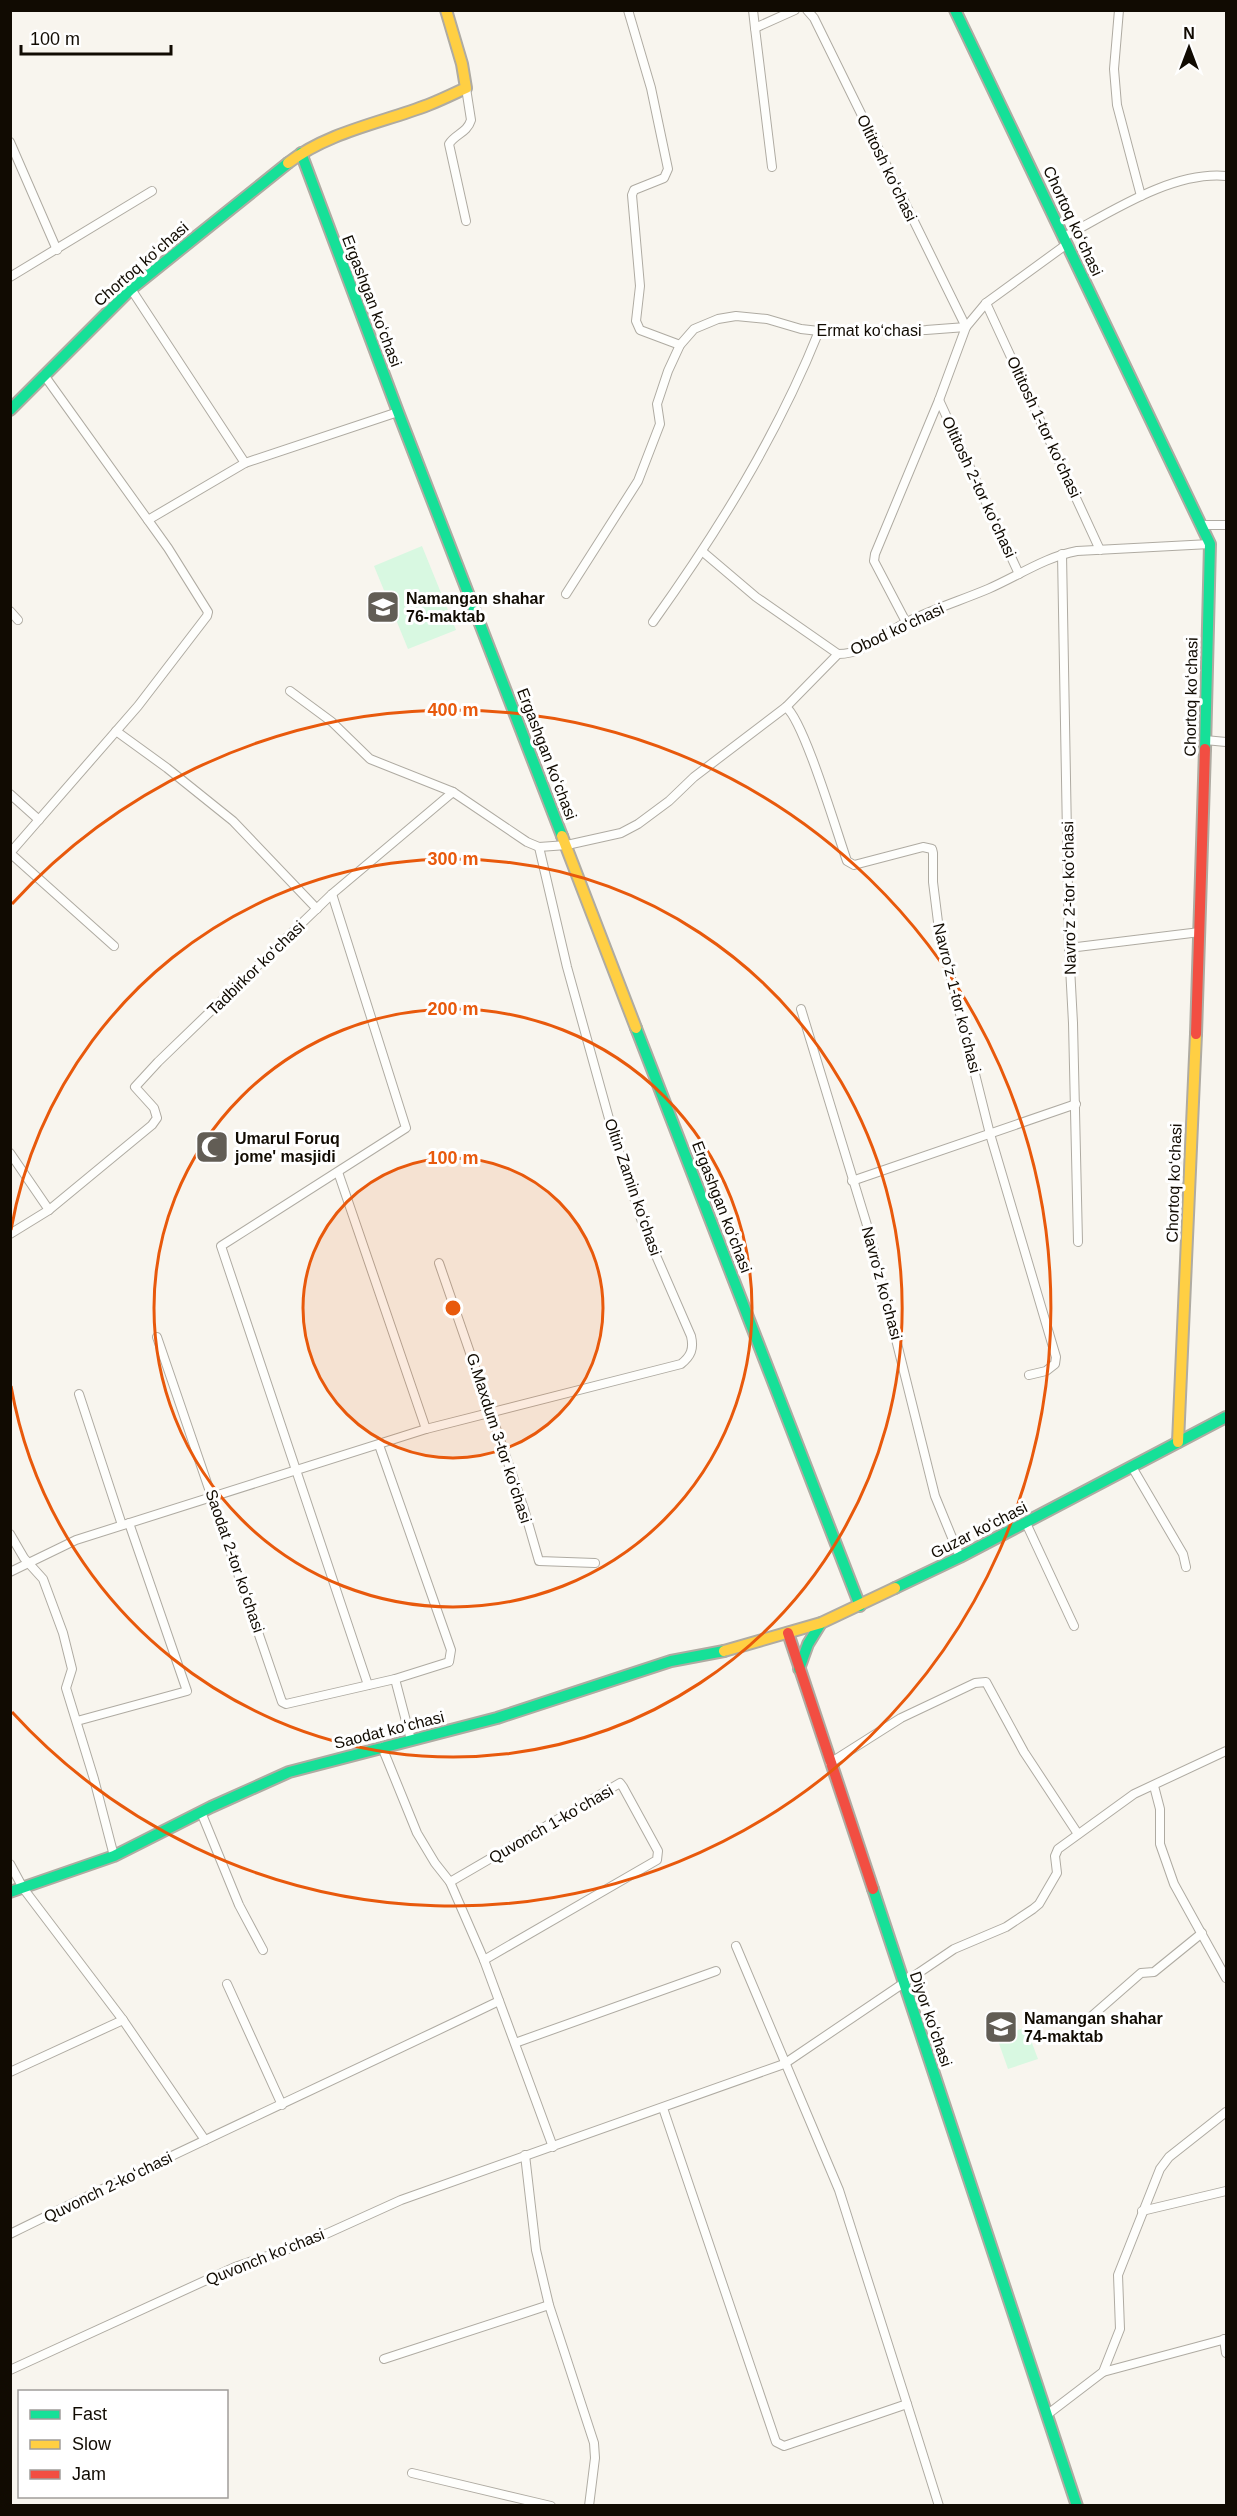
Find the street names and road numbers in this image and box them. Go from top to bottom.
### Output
street label: Oltitosh koʻchasi [854,112,920,224]
street label: Chortoq koʻchasi [1040,163,1106,279]
street label: Chortoq koʻchasi [90,218,192,310]
street label: Ergashgan koʻchasi [339,233,405,369]
street label: Ermat koʻchasi [817,322,921,339]
street label: Oltitosh 1-tor koʻchasi [1004,354,1084,500]
street label: Oltitosh 2-tor koʻchasi [939,414,1019,560]
street label: Obod koʻchasi [847,600,947,658]
street label: Chortoq koʻchasi [1181,637,1201,757]
street label: Ergashgan koʻchasi [514,686,580,822]
street label: Navroʻz 2-tor koʻchasi [1059,821,1079,975]
street label: Tadbirkor koʻchasi [204,917,308,1019]
street label: Navroʻz 1-tor koʻchasi [930,921,984,1075]
street label: Oltin Zamin koʻchasi [602,1116,664,1258]
street label: Chortoq koʻchasi [1163,1123,1185,1243]
street label: Ergashgan koʻchasi [689,1139,755,1275]
street label: Navroʻz koʻchasi [859,1225,905,1341]
street label: G.Maxdum 3-tor koʻchasi [463,1351,535,1525]
street label: Saodat 2-tor koʻchasi [202,1487,268,1635]
street label: Guzar koʻchasi [928,1498,1030,1562]
street label: Saodat koʻchasi [332,1708,446,1752]
street label: Quvonch 1-koʻchasi [486,1782,616,1866]
street label: Diyor koʻchasi [907,1969,955,2069]
street label: Quvonch 2-koʻchasi [41,2149,175,2225]
street label: Quvonch koʻchasi [203,2225,327,2289]

